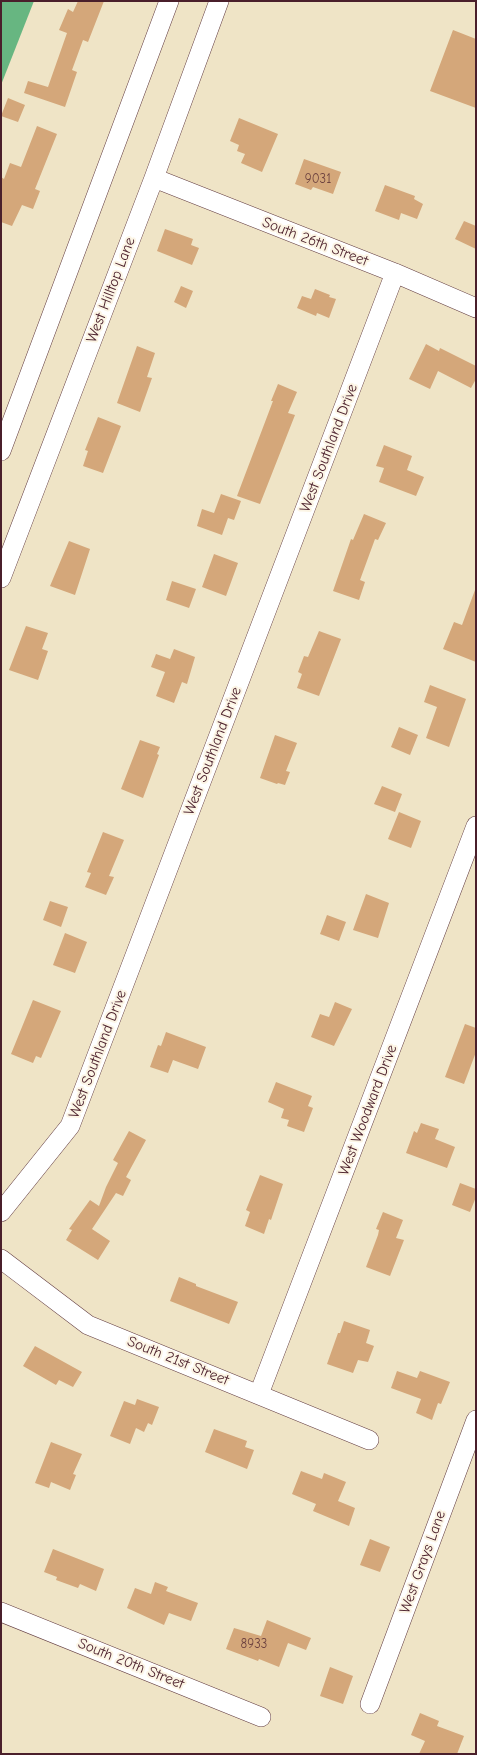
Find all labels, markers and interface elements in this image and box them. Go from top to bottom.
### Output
house number: 9031 [305,171,331,187]
street label: South 26th Street [259,214,371,270]
street label: West Hilltop Lane [83,235,139,345]
street label: West Southland Drive [296,381,362,515]
street label: West Southland Drive [180,684,246,818]
street label: West Southland Drive [65,987,131,1121]
street label: West Woodward Drive [335,1042,401,1178]
street label: South 21st Street [125,1332,231,1390]
street label: West Grays Lane [396,1508,450,1616]
street label: South 20th Street [75,1634,187,1694]
house number: 8933 [241,1636,267,1652]

